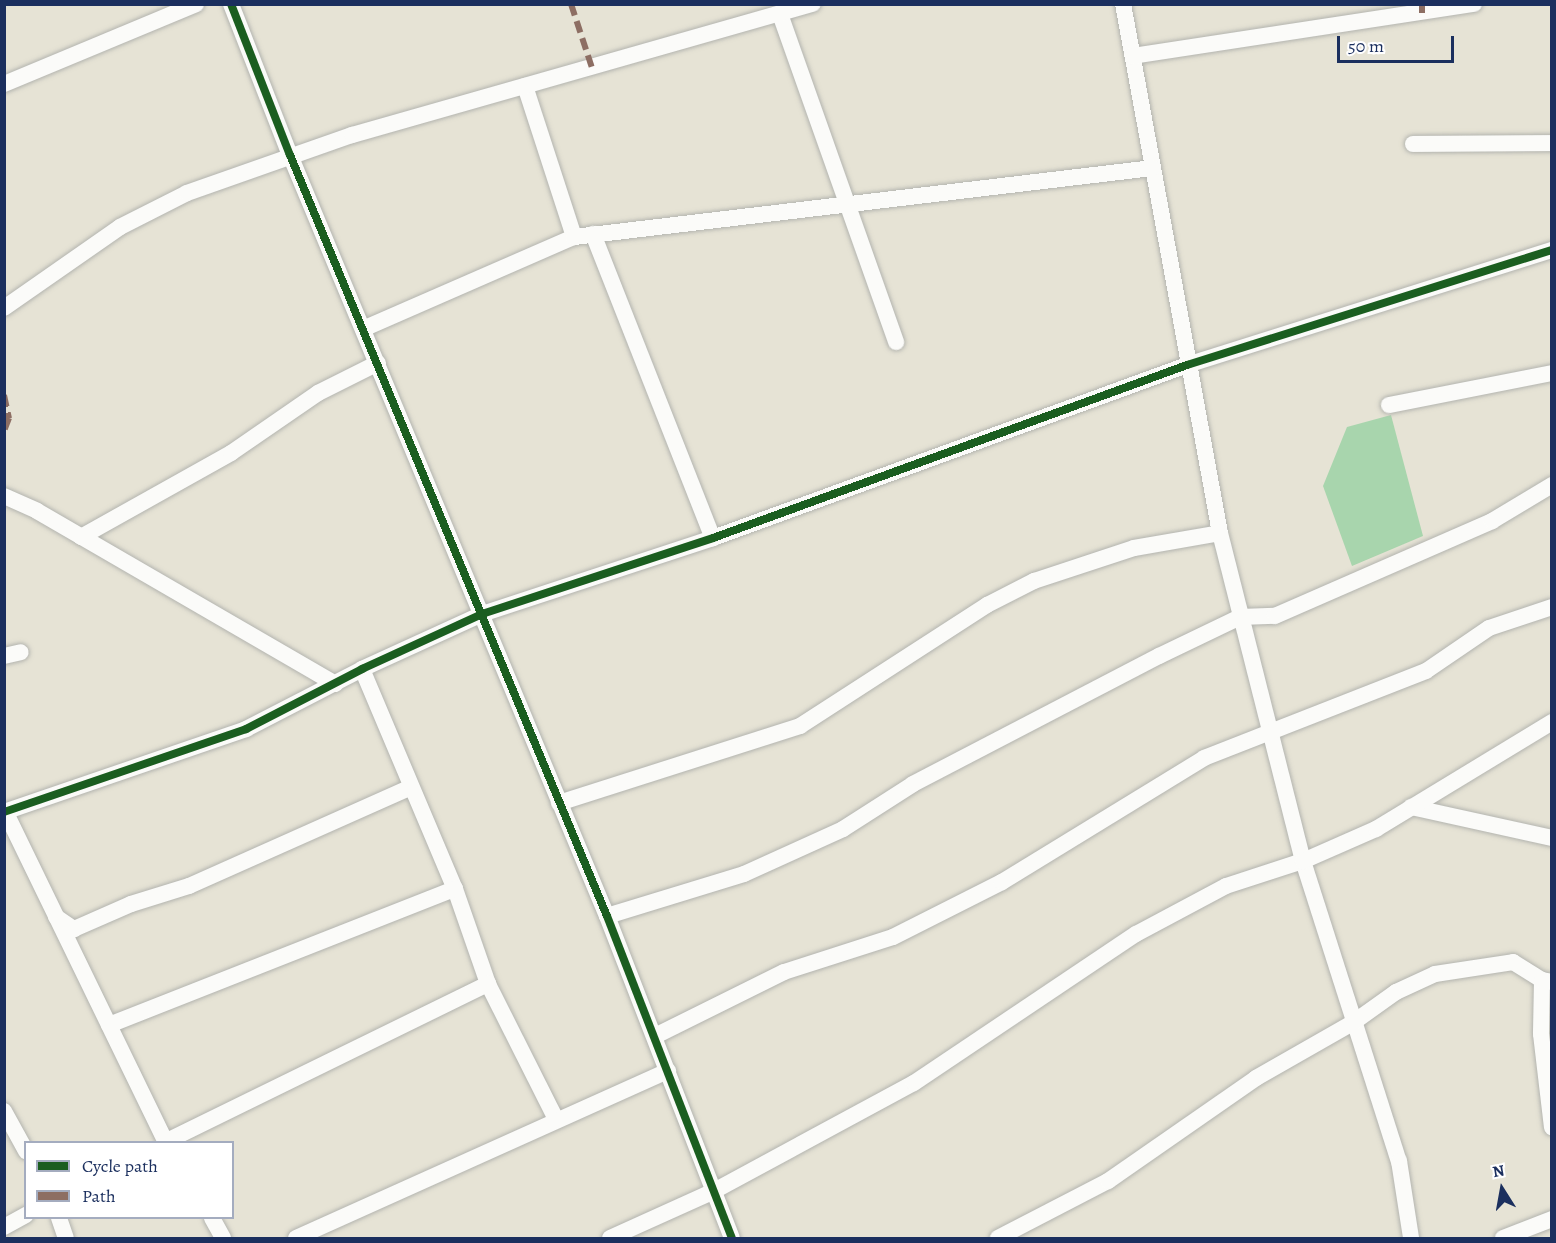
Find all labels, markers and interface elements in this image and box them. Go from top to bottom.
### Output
scale bar [1340,24,1457,62]
text: 50 m [1348,34,1384,58]
legend [24,1141,234,1219]
text: Cycle path [82,1154,158,1178]
north arrow [1472,1159,1532,1219]
text: N [1491,1159,1506,1183]
text: Path [82,1184,116,1208]

